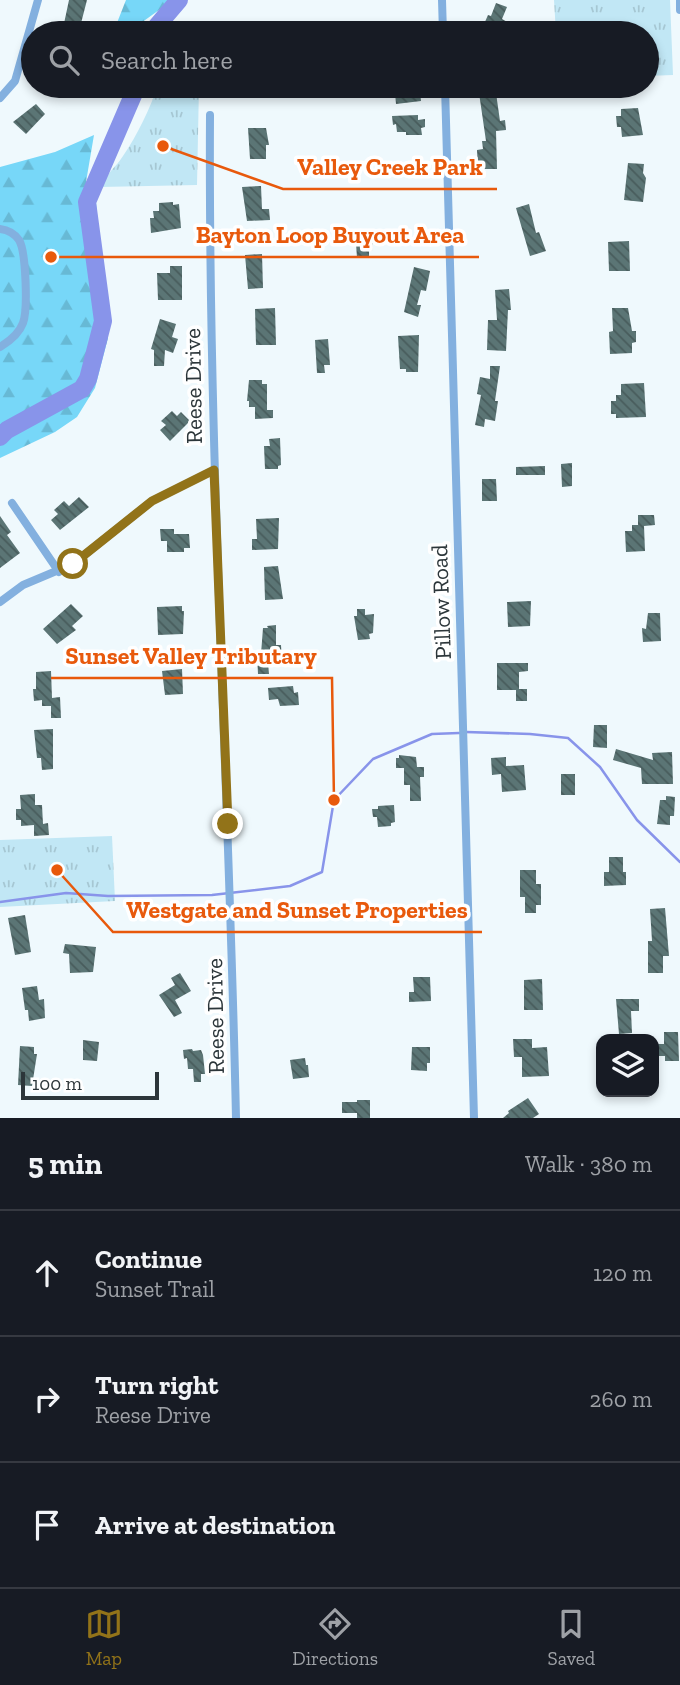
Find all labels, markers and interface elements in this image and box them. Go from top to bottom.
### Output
search box [21,21,659,98]
icon: search [45,41,83,79]
text: Search here [101,44,233,76]
callout: Valley Creek Park [283,144,497,189]
text: Valley Creek Park [297,152,483,181]
callout: Bayton Loop Buyout Area [182,212,479,257]
text: Bayton Loop Buyout Area [196,220,464,249]
street label: Reese Drive [178,328,208,444]
street label: Pillow Road [425,544,457,660]
route start [57,548,88,579]
callout: Sunset Valley Tributary [51,633,332,678]
text: Sunset Valley Tributary [65,641,317,670]
route end [212,808,243,839]
callout: Westgate and Sunset Properties [113,887,482,932]
text: Westgate and Sunset Properties [126,895,468,924]
street label: Reese Drive [200,958,230,1074]
map controls [596,1034,659,1097]
button: layers [596,1034,659,1097]
scale bar [21,1069,159,1101]
text: 100 m [32,1072,82,1095]
text: 5 min [28,1146,102,1182]
text: Walk · 380 m [525,1150,652,1178]
text: Continue [95,1243,202,1275]
icon: ahead [28,1254,66,1292]
text: 120 m [593,1259,652,1287]
text: Sunset Trail [95,1275,215,1303]
text: Turn right [95,1369,218,1401]
icon: right [28,1380,66,1418]
text: 260 m [590,1385,652,1413]
text: Reese Drive [95,1401,211,1429]
icon: arrive [28,1506,66,1544]
text: Arrive at destination [95,1509,335,1541]
tab: Map [85,1605,123,1670]
tab: Directions [292,1605,378,1670]
tab: Saved [548,1605,595,1670]

